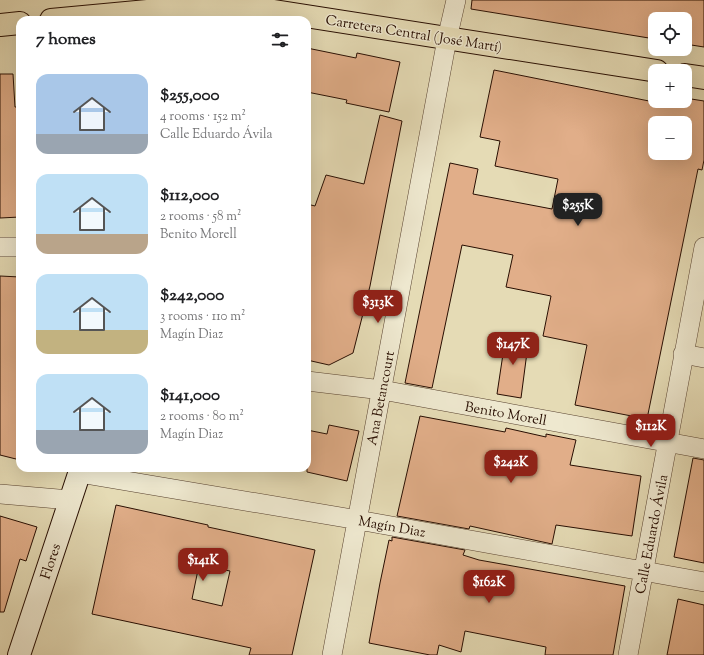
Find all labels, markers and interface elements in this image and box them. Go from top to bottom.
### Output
street label: Carretera Central (José Martí) [324,11,503,59]
map controls [648,12,692,160]
button: locate [648,12,692,56]
text: 7 homes [36,28,96,52]
icon: filters [269,29,291,51]
button: + [648,64,692,108]
text: $255,000 [160,84,220,108]
icon: home [68,90,116,138]
text: 4 rooms · 152 m² [160,108,246,126]
button: − [648,116,692,160]
text: Calle Eduardo Ávila [160,126,273,144]
text: $112,000 [160,184,219,208]
icon: home [68,190,116,238]
pin: $255K [550,193,606,227]
text: $255K [562,197,594,215]
text: 2 rooms · 58 m² [160,208,241,226]
text: Benito Morell [160,226,237,244]
text: $242,000 [160,284,224,308]
icon: home [68,290,116,338]
pin: $313K [350,290,406,324]
text: $313K [362,294,394,312]
text: 3 rooms · 110 m² [160,308,245,326]
text: Magín Diaz [160,326,223,344]
pin: $147K [485,332,541,366]
text: $147K [496,336,530,354]
street label: Ana Betancourt [363,349,401,447]
text: $141,000 [160,384,220,408]
icon: home [68,390,116,438]
street label: Benito Morell [463,398,548,432]
text: 2 rooms · 80 m² [160,408,244,426]
pin: $112K [623,414,679,448]
text: $112K [635,418,667,436]
text: Magín Diaz [160,426,223,444]
pin: $242K [483,450,539,484]
text: $242K [493,454,529,472]
street label: Calle Eduardo Ávila [632,472,674,596]
street label: Magín Diaz [356,512,427,544]
street label: Flores [37,541,67,582]
pin: $141K [175,548,231,582]
text: $141K [187,552,219,570]
pin: $162K [461,570,517,604]
text: $162K [472,574,506,592]

